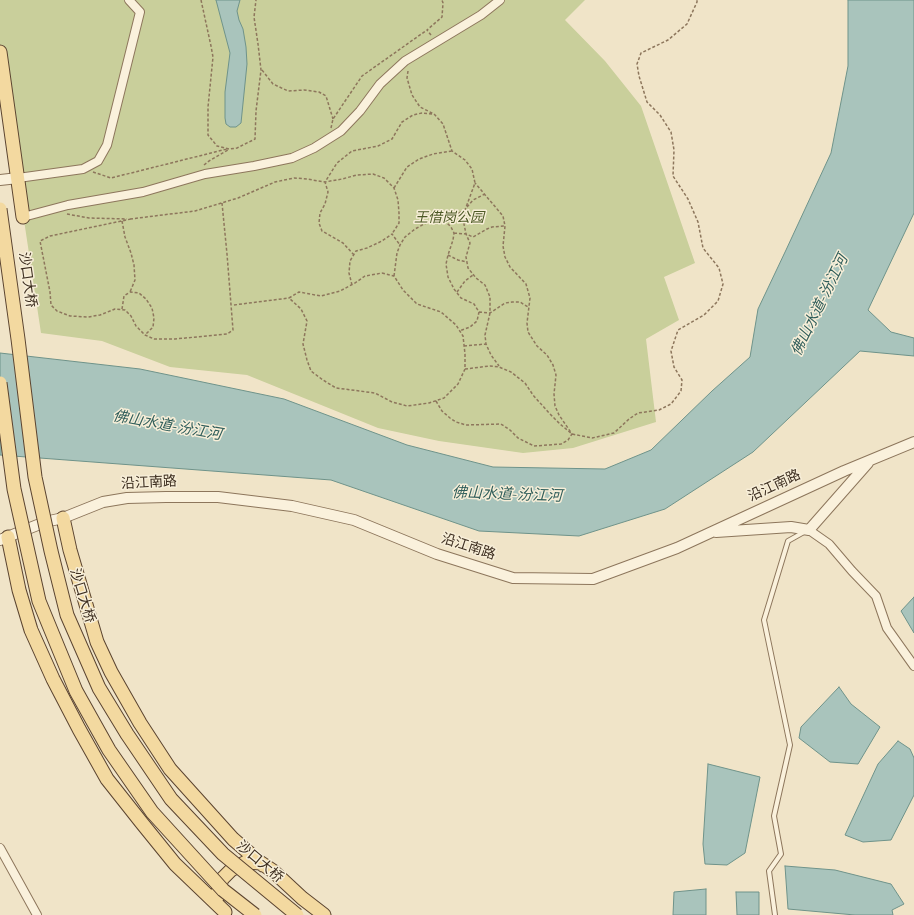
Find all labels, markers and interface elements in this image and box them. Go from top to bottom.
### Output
park label: 王借岗公园 [414,211,484,227]
street label: 沙口大桥 [14,251,38,309]
water label: 佛山水道-汾江河 [789,253,853,359]
water label: 佛山水道-汾江河 [111,409,223,445]
street label: 沿江南路 [746,468,804,506]
street label: 沿江南路 [121,474,177,494]
water label: 佛山水道-汾江河 [452,485,562,507]
street label: 沿江南路 [439,531,497,565]
street label: 沙口大桥 [65,567,97,625]
street label: 沙口大桥 [232,839,286,887]

